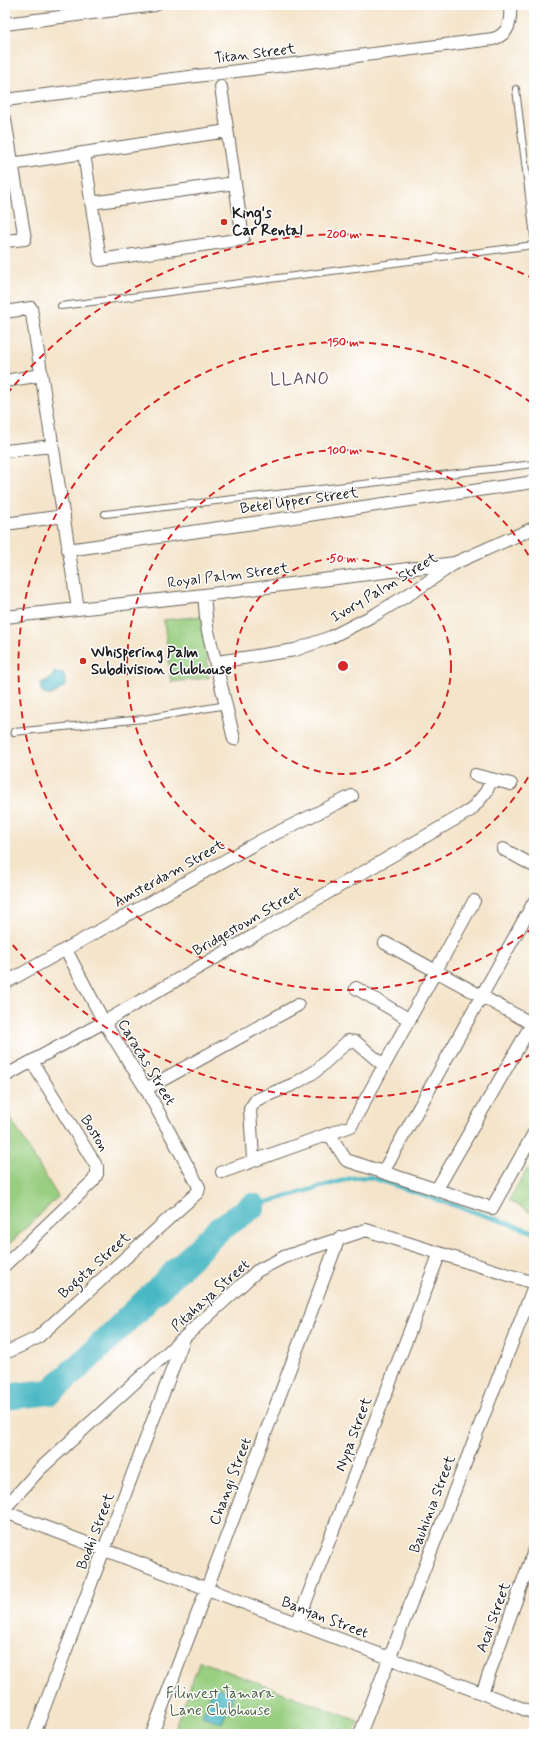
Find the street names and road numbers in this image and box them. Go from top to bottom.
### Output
street label: Titan Street [213,39,297,69]
street label: Betel Upper Street [239,483,360,519]
street label: Ivory Palm Street [327,548,442,628]
street label: Royal Palm Street [166,559,290,593]
street label: Amsterdam Street [111,835,229,913]
street label: Bridgestown Street [189,882,306,961]
street label: Caracas Street [112,1016,180,1110]
street label: Boston [75,1111,113,1156]
street label: Bogota Street [54,1228,136,1304]
street label: Pitahaya Street [167,1255,255,1336]
street label: Nypa Street [331,1394,377,1474]
street label: Changi Street [205,1434,257,1528]
street label: Bauhinia Street [405,1452,461,1556]
street label: Bodhi Street [72,1490,120,1573]
street label: Acai Street [472,1579,516,1655]
street label: Banyan Street [278,1592,371,1644]

